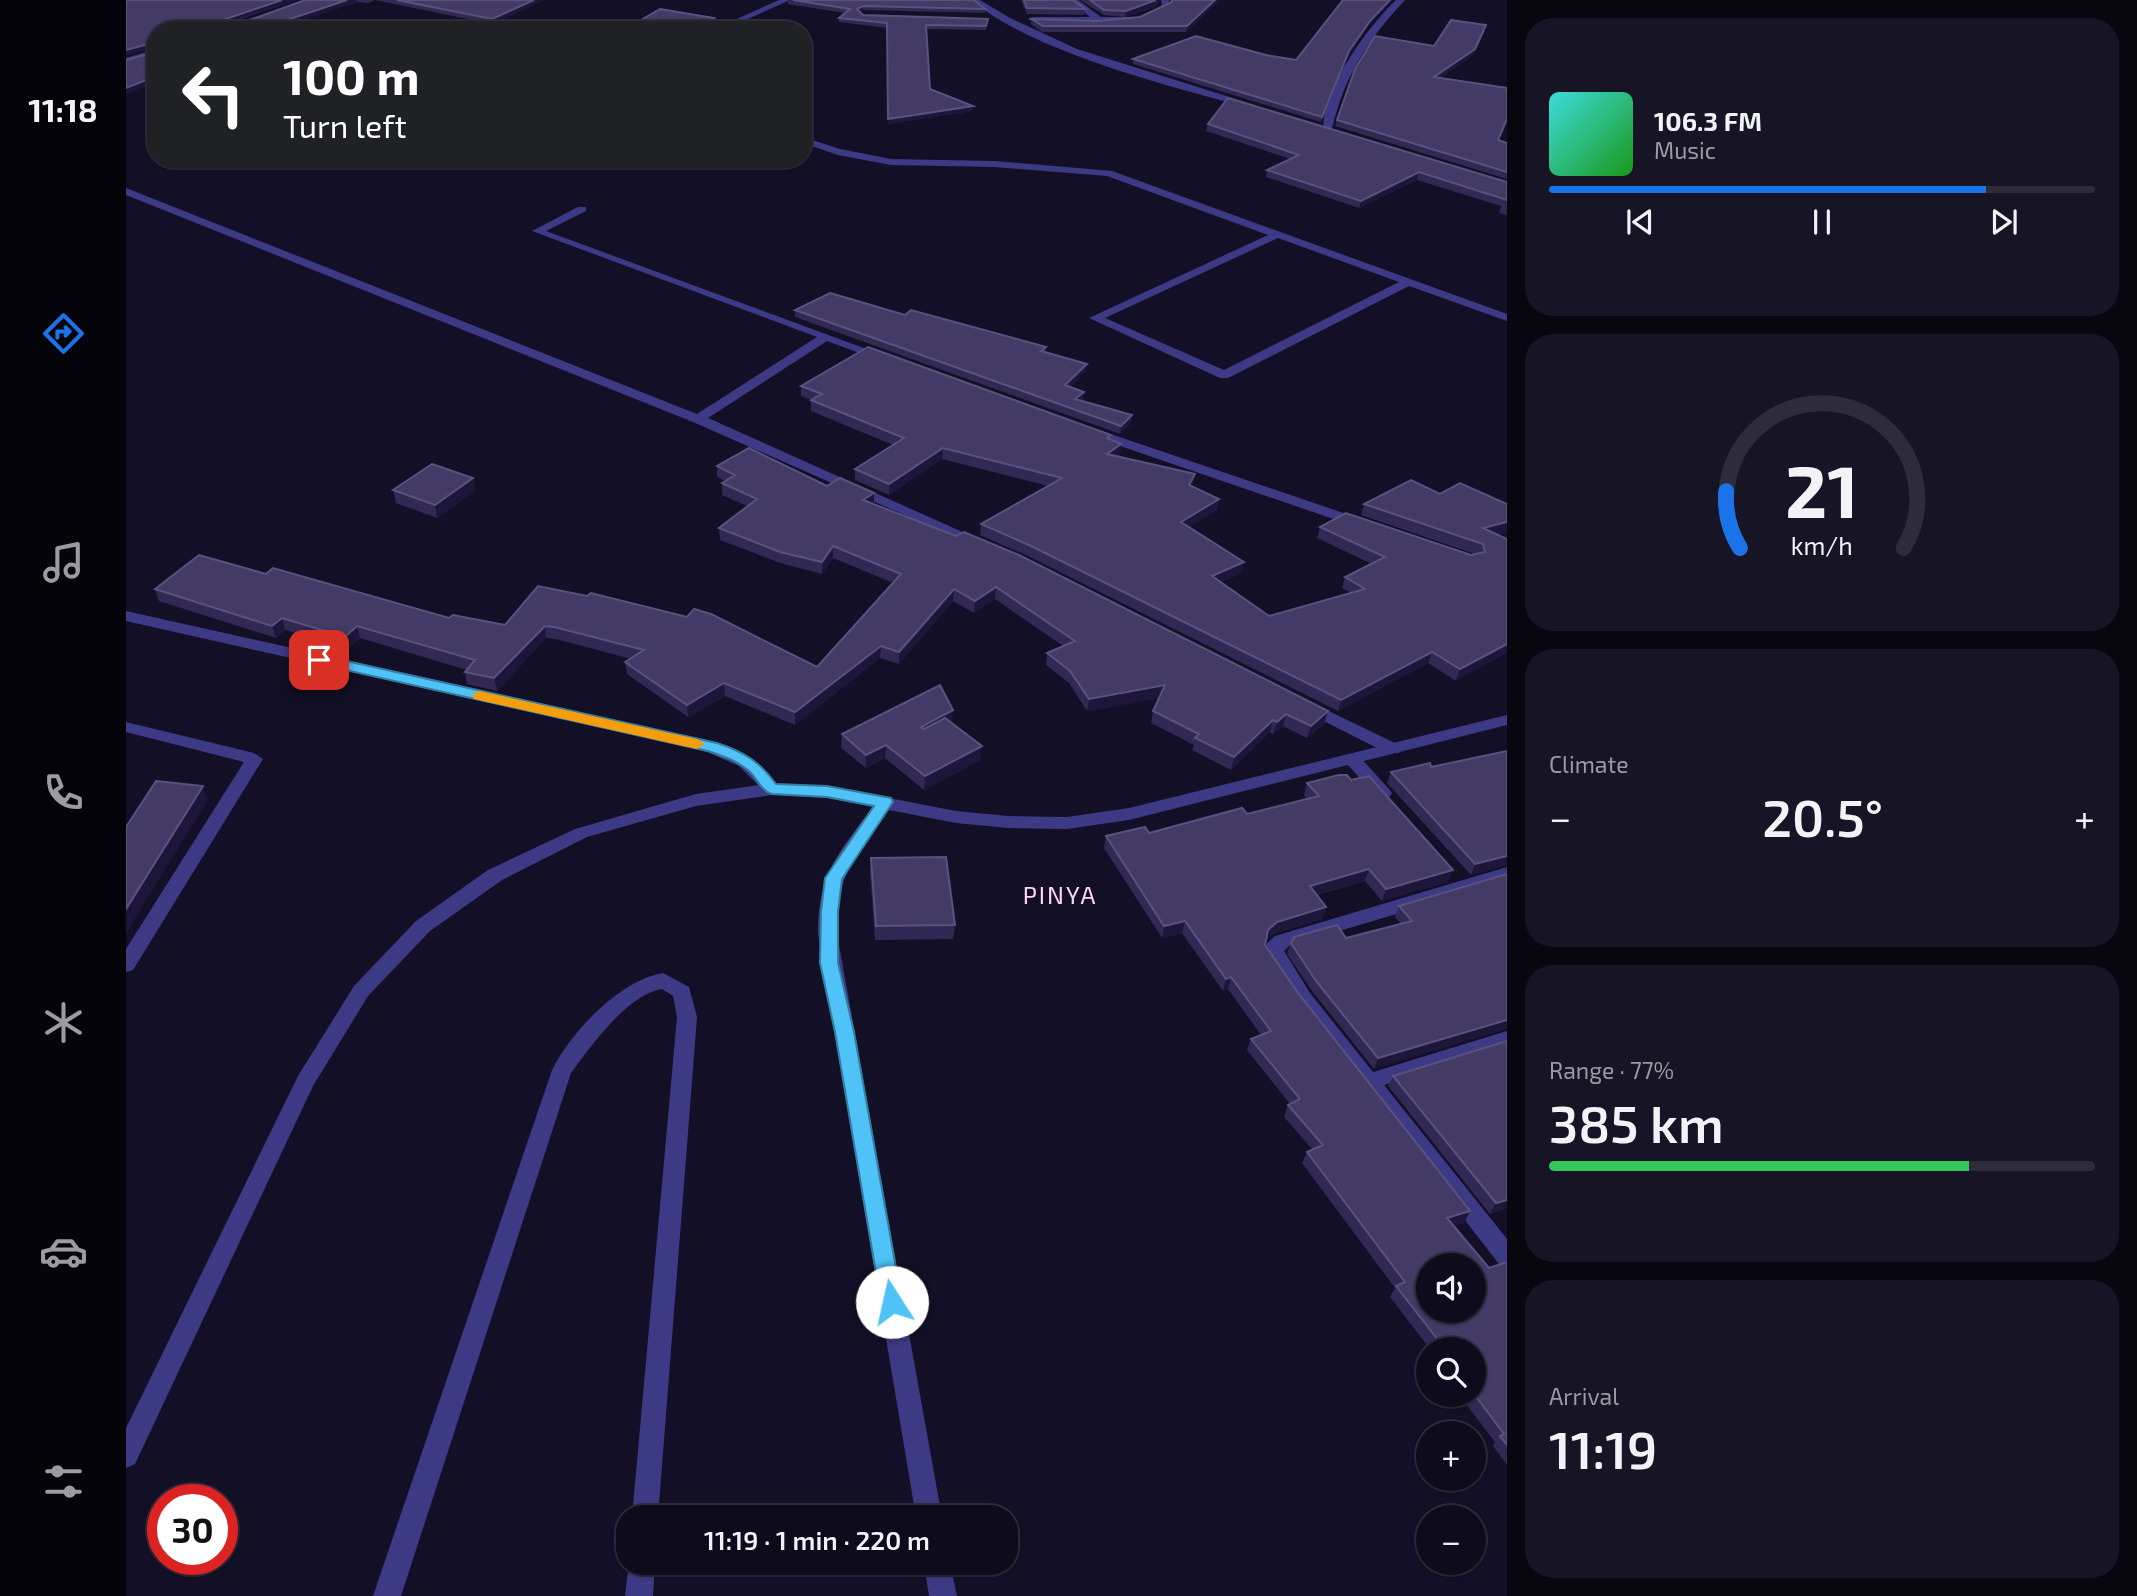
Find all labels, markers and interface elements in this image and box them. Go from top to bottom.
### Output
text: 100 m [283,46,420,105]
icon: left [168,49,259,140]
text: 11:18 [28,90,98,128]
text: 106.3 FM [1654,105,1762,136]
text: Turn left [283,106,407,144]
text: Music [1654,136,1716,164]
icon: previous [1621,203,1659,241]
icon: pause [1803,203,1841,241]
icon: next [1985,203,2023,241]
icon: directions [39,309,88,358]
text: 21 [1785,446,1859,534]
text: km/h [1791,530,1853,560]
icon: music [39,538,88,587]
pin [289,630,349,690]
icon: arrive [300,641,338,679]
text: Climate [1549,750,1629,778]
icon: phone [39,768,88,817]
text: 20.5° [1762,785,1883,847]
text: − [1549,794,1571,840]
text: + [2074,794,2095,840]
district label: PINYA [1023,880,1097,909]
icon: climate [39,998,88,1047]
text: Range · 77% [1549,1056,1674,1084]
text: 385 km [1549,1091,1724,1153]
icon: car [39,1227,88,1276]
map controls [1416,1253,1486,1575]
button: sound [1416,1253,1486,1323]
position arrow [855,1265,929,1339]
button: search [1416,1337,1486,1407]
text: Arrival [1549,1382,1619,1410]
text: 11:19 [1549,1417,1657,1479]
button: + [1416,1421,1486,1491]
icon: filters [39,1457,88,1506]
speed limit sign: 30 [147,1484,238,1575]
button: − [1416,1505,1486,1575]
text: 11:19 · 1 min · 220 m [704,1524,930,1555]

